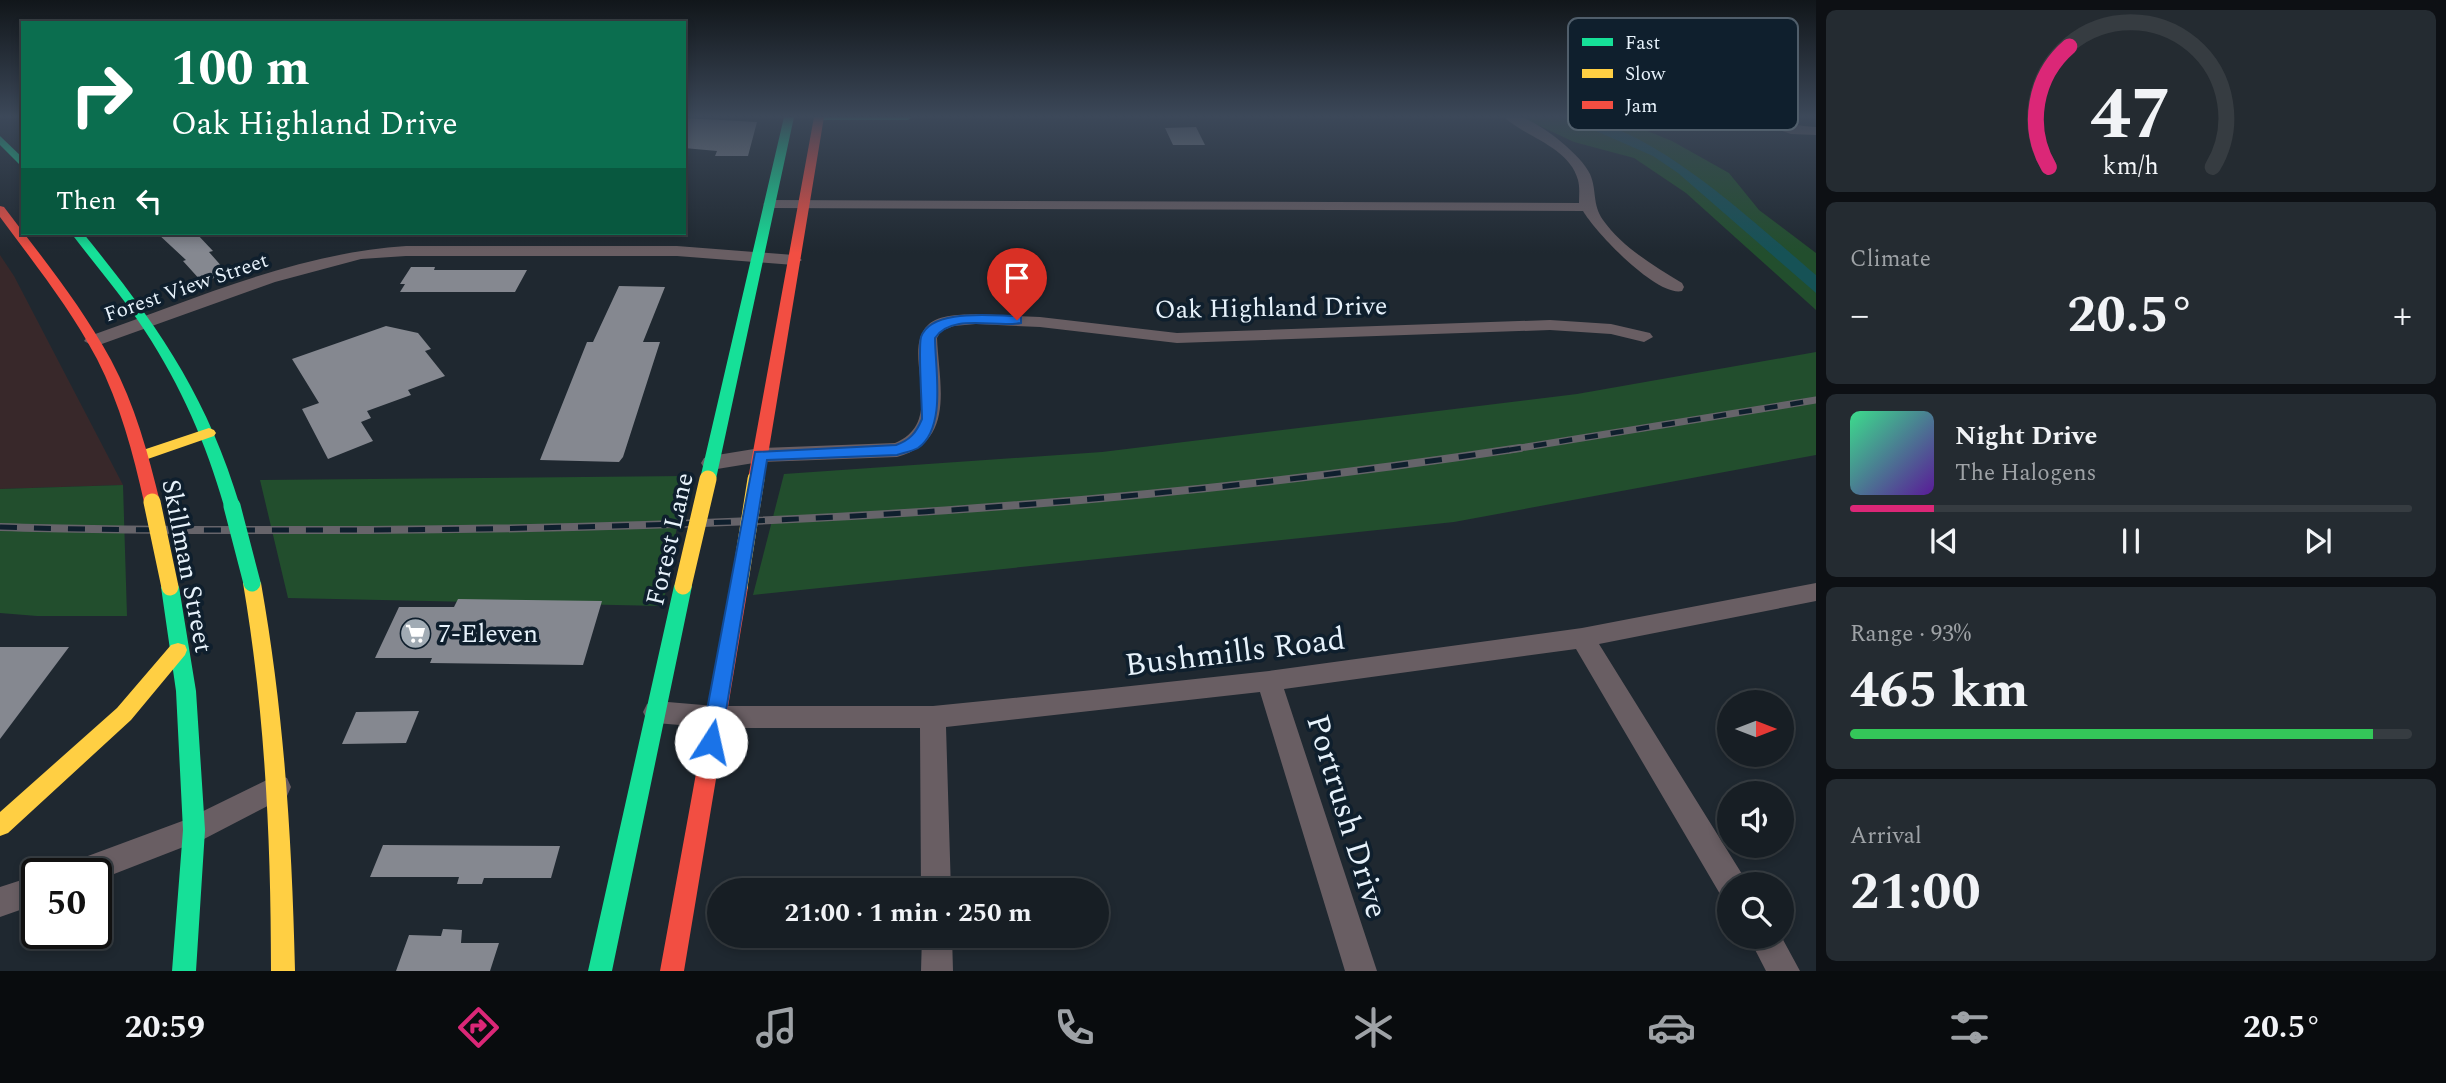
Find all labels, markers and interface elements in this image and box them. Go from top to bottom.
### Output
legend [1568,18,1798,130]
text: Fast [1625,29,1661,58]
text: 100 m [171,32,310,107]
icon: right [56,49,147,140]
text: Slow [1625,60,1666,89]
text: 47 [2090,60,2172,171]
text: Jam [1625,92,1657,121]
text: Oak Highland Drive [171,100,458,149]
text: km/h [2103,148,2159,186]
text: Then [56,181,116,221]
icon: left [130,182,168,220]
text: Climate [1850,242,1931,277]
street label: Forest View Street [100,245,273,331]
pin [987,248,1047,320]
icon: arrive [998,259,1036,297]
text: 20.5° [2067,276,2195,355]
street label: Oak Highland Drive [1154,286,1388,330]
text: − [1850,287,1869,345]
text: + [2393,287,2412,345]
text: Night Drive [1955,416,2097,456]
text: The Halogens [1955,456,2097,491]
street label: Forest Lane [635,469,705,610]
street label: Skillman Street [151,476,223,656]
icon: previous [1925,522,1963,560]
icon: pause [2112,522,2150,560]
icon: next [2299,522,2337,560]
place label: 7-Eleven [438,614,538,654]
street label: Bushmills Road [1122,615,1348,690]
supermarket icon: 7-Eleven [398,616,432,650]
text: Range · 93% [1850,617,1971,652]
text: 465 km [1850,651,2029,730]
north arrow [1717,690,1794,766]
map controls [1717,690,1794,949]
position arrow [674,705,748,779]
street label: Portrush Drive [1292,708,1401,924]
button: sound [1717,781,1794,858]
text: Arrival [1850,819,1922,854]
text: 21:00 [1850,853,1981,932]
speed limit sign: 50 [21,858,112,949]
button: search [1717,872,1794,949]
text: 21:00 · 1 min · 250 m [784,893,1032,933]
text: 20:59 [125,1003,205,1052]
icon: directions [454,1003,503,1052]
icon: music [752,1003,801,1052]
icon: phone [1050,1003,1099,1052]
icon: climate [1349,1003,1398,1052]
icon: car [1647,1003,1696,1052]
icon: filters [1945,1003,1994,1052]
text: 20.5° [2243,1003,2321,1052]

